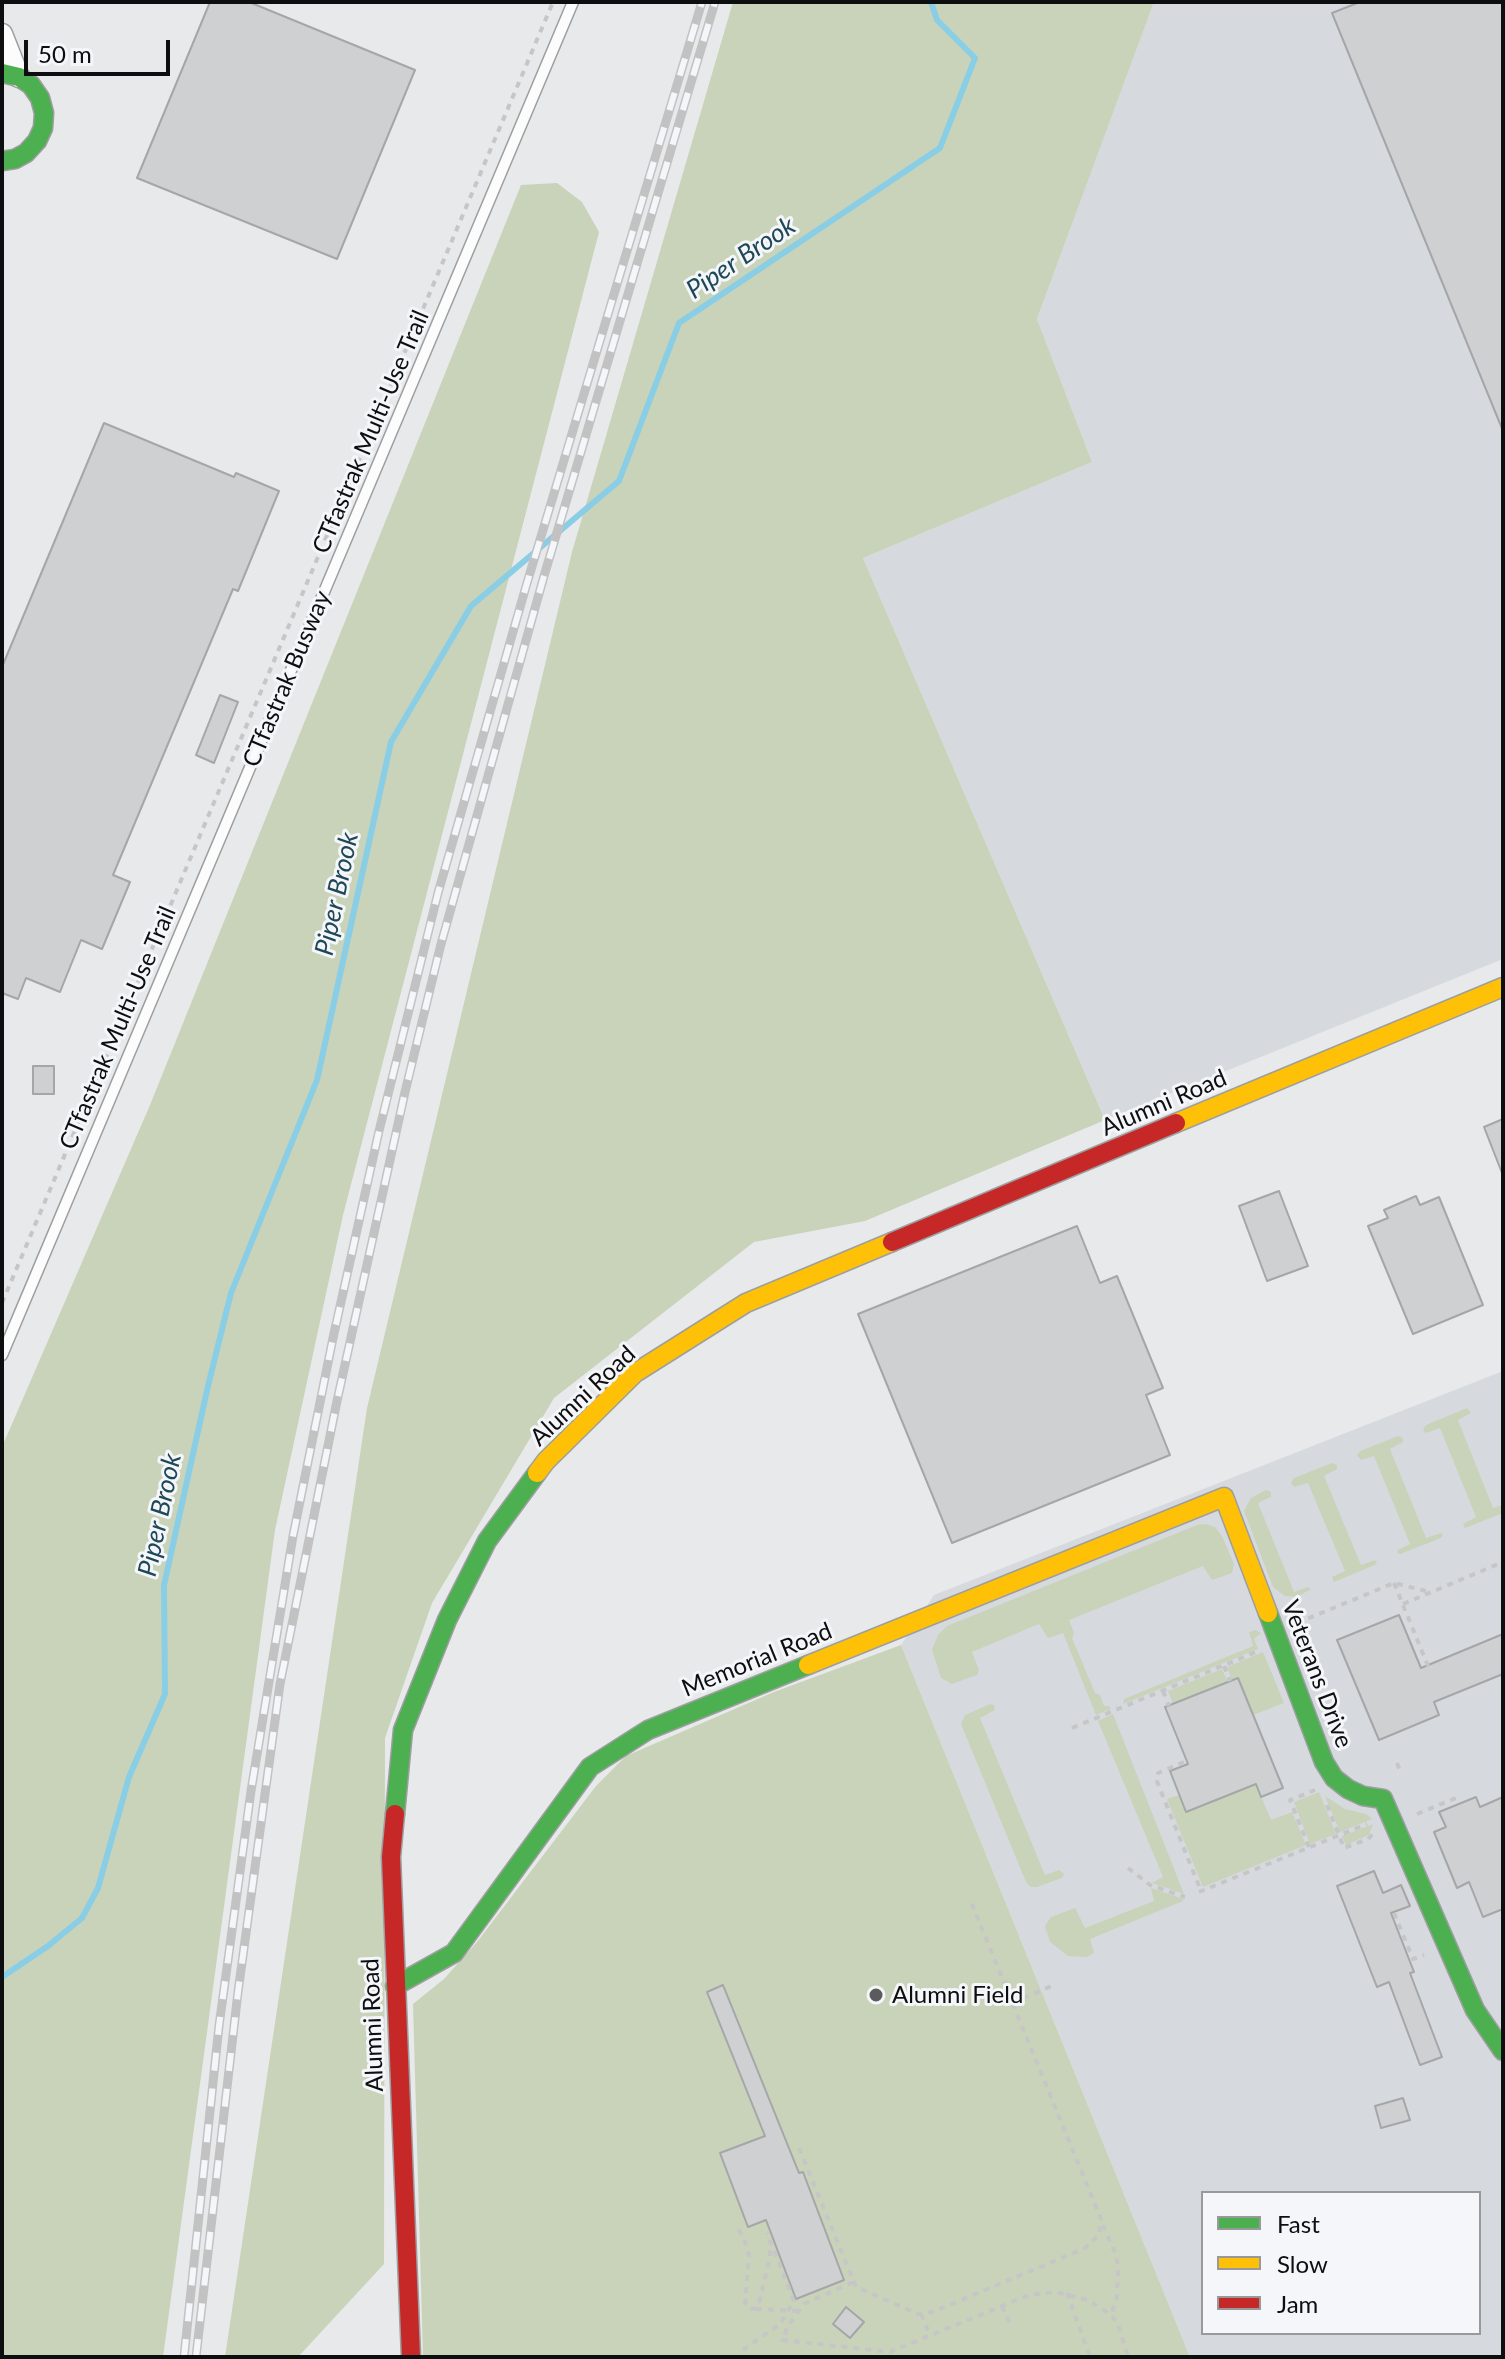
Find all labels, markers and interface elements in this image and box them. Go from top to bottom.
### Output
scale bar [28,24,174,74]
text: 50 m [38,39,92,68]
water label: Piper Brook [681,210,801,306]
street label: CTfastrak Multi-Use Trail [307,306,435,558]
street label: CTfastrak Busway [237,587,337,771]
water label: Piper Brook [309,830,365,958]
street label: CTfastrak Multi-Use Trail [54,902,182,1154]
street label: Alumni Road [1097,1064,1231,1142]
street label: Alumni Road [524,1340,642,1452]
water label: Piper Brook [132,1451,188,1579]
street label: Veterans Drive [1276,1596,1358,1752]
street label: Memorial Road [678,1617,836,1703]
street label: Alumni Road [356,1958,390,2092]
place label: Alumni Field [892,1981,1023,2009]
marker: Alumni Field [867,1986,885,2004]
legend [1201,2191,1481,2335]
text: Fast [1277,2209,1320,2238]
text: Slow [1277,2249,1328,2278]
text: Jam [1277,2289,1318,2318]

